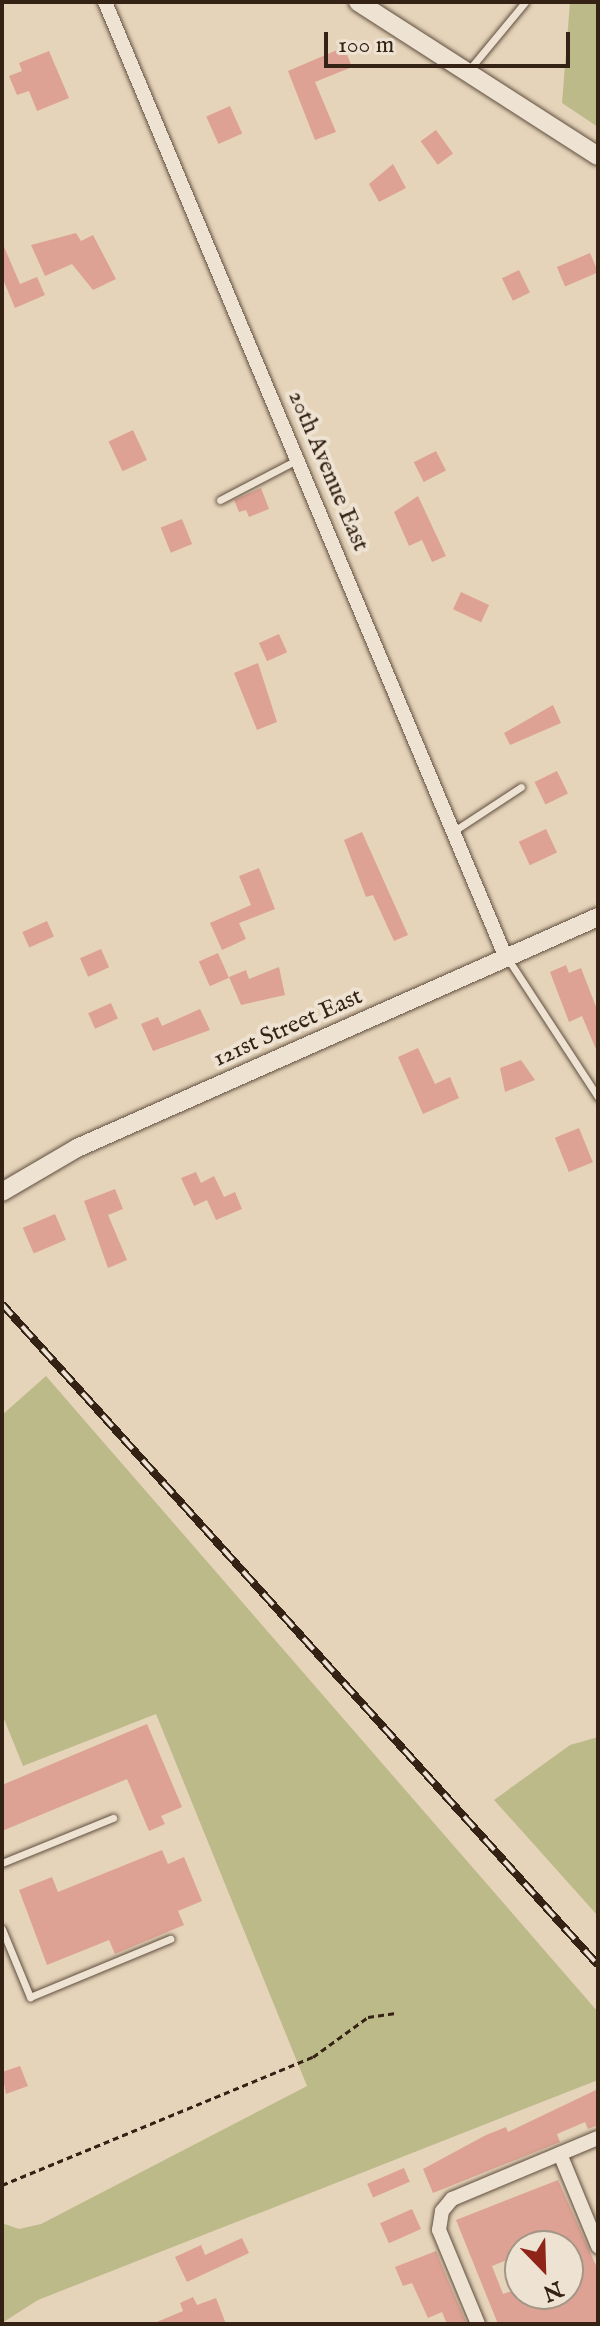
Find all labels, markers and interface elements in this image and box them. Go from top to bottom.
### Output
scale bar [328,16,574,66]
text: 100 m [338,30,394,61]
street label: 20th Avenue East [281,386,375,556]
street label: 121st Street East [209,982,367,1074]
north arrow [504,2230,584,2310]
text: N [538,2274,567,2307]

